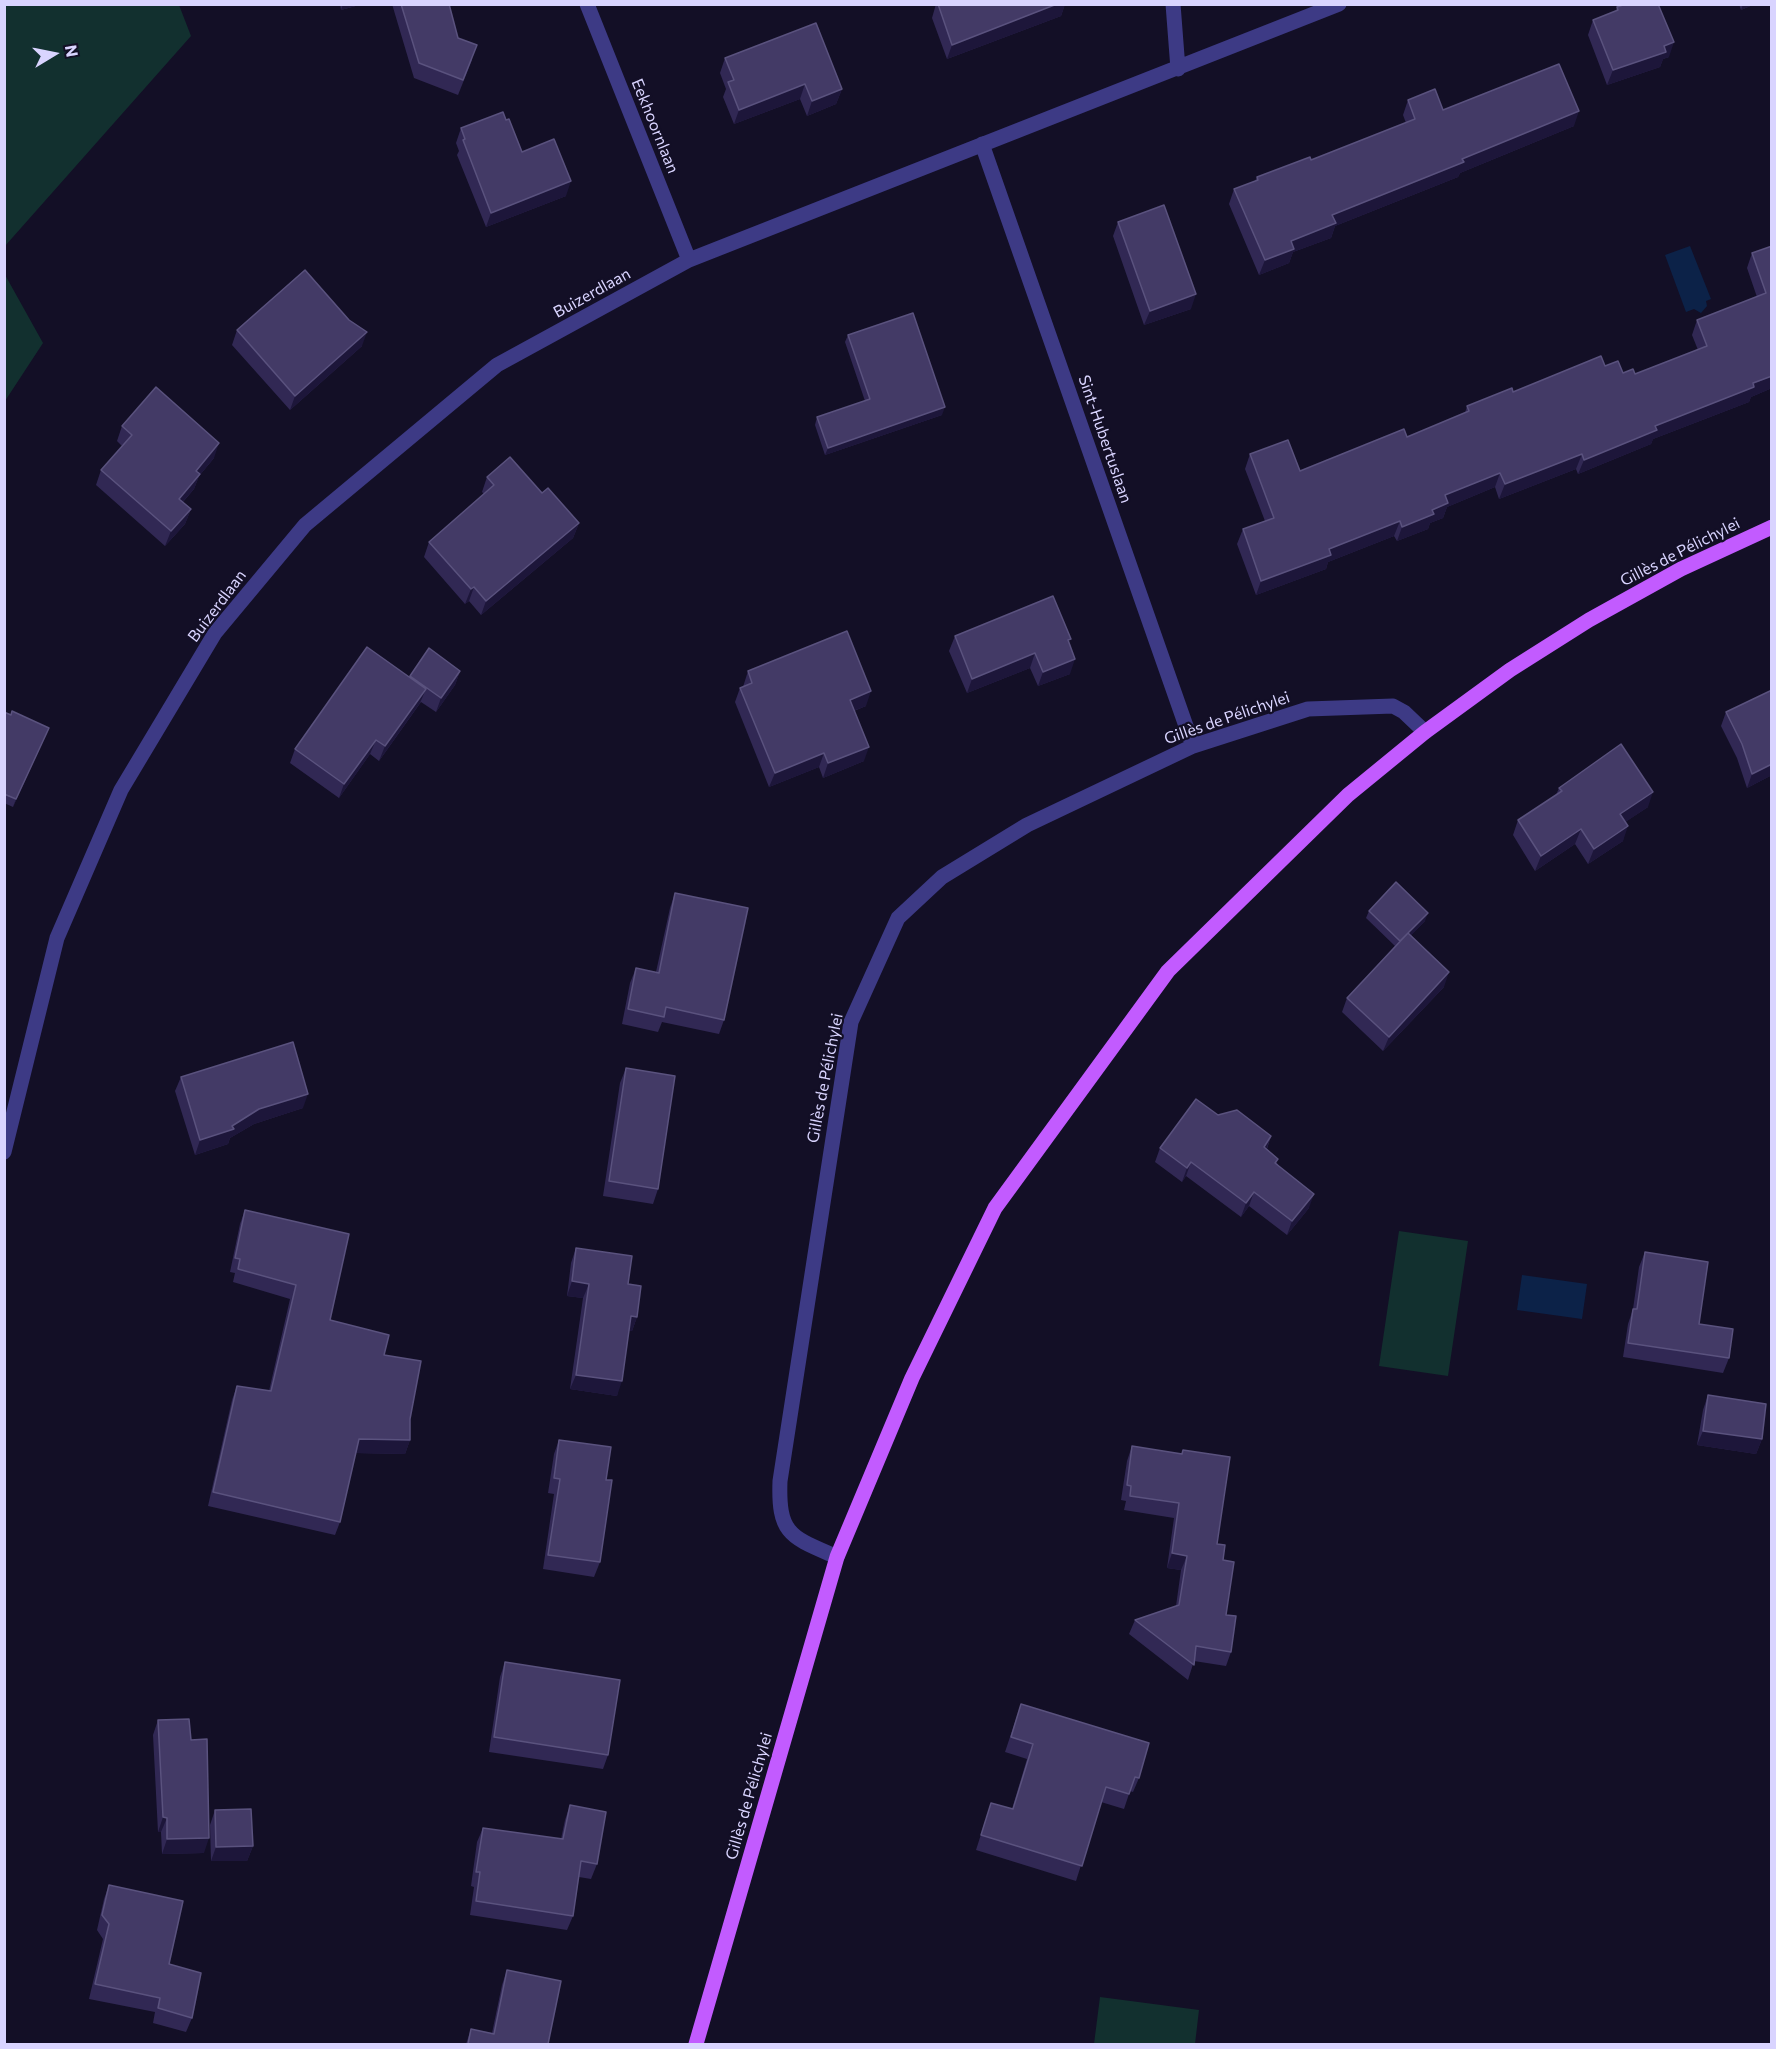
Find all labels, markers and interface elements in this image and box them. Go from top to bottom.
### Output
north arrow [24,24,84,84]
text: N [62,43,83,58]
street label: Eekhoornlaan [627,76,683,176]
street label: Buizerdlaan [550,264,634,322]
street label: Sint-Hubertuslaan [1074,373,1136,505]
street label: Gillès de Pélichylei [1617,514,1743,590]
street label: Buizerdlaan [184,566,250,646]
street label: Gillès de Pélichylei [1162,687,1292,749]
street label: Gillès de Pélichylei [803,1012,847,1144]
street label: Gillès de Pélichylei [722,1730,776,1862]

